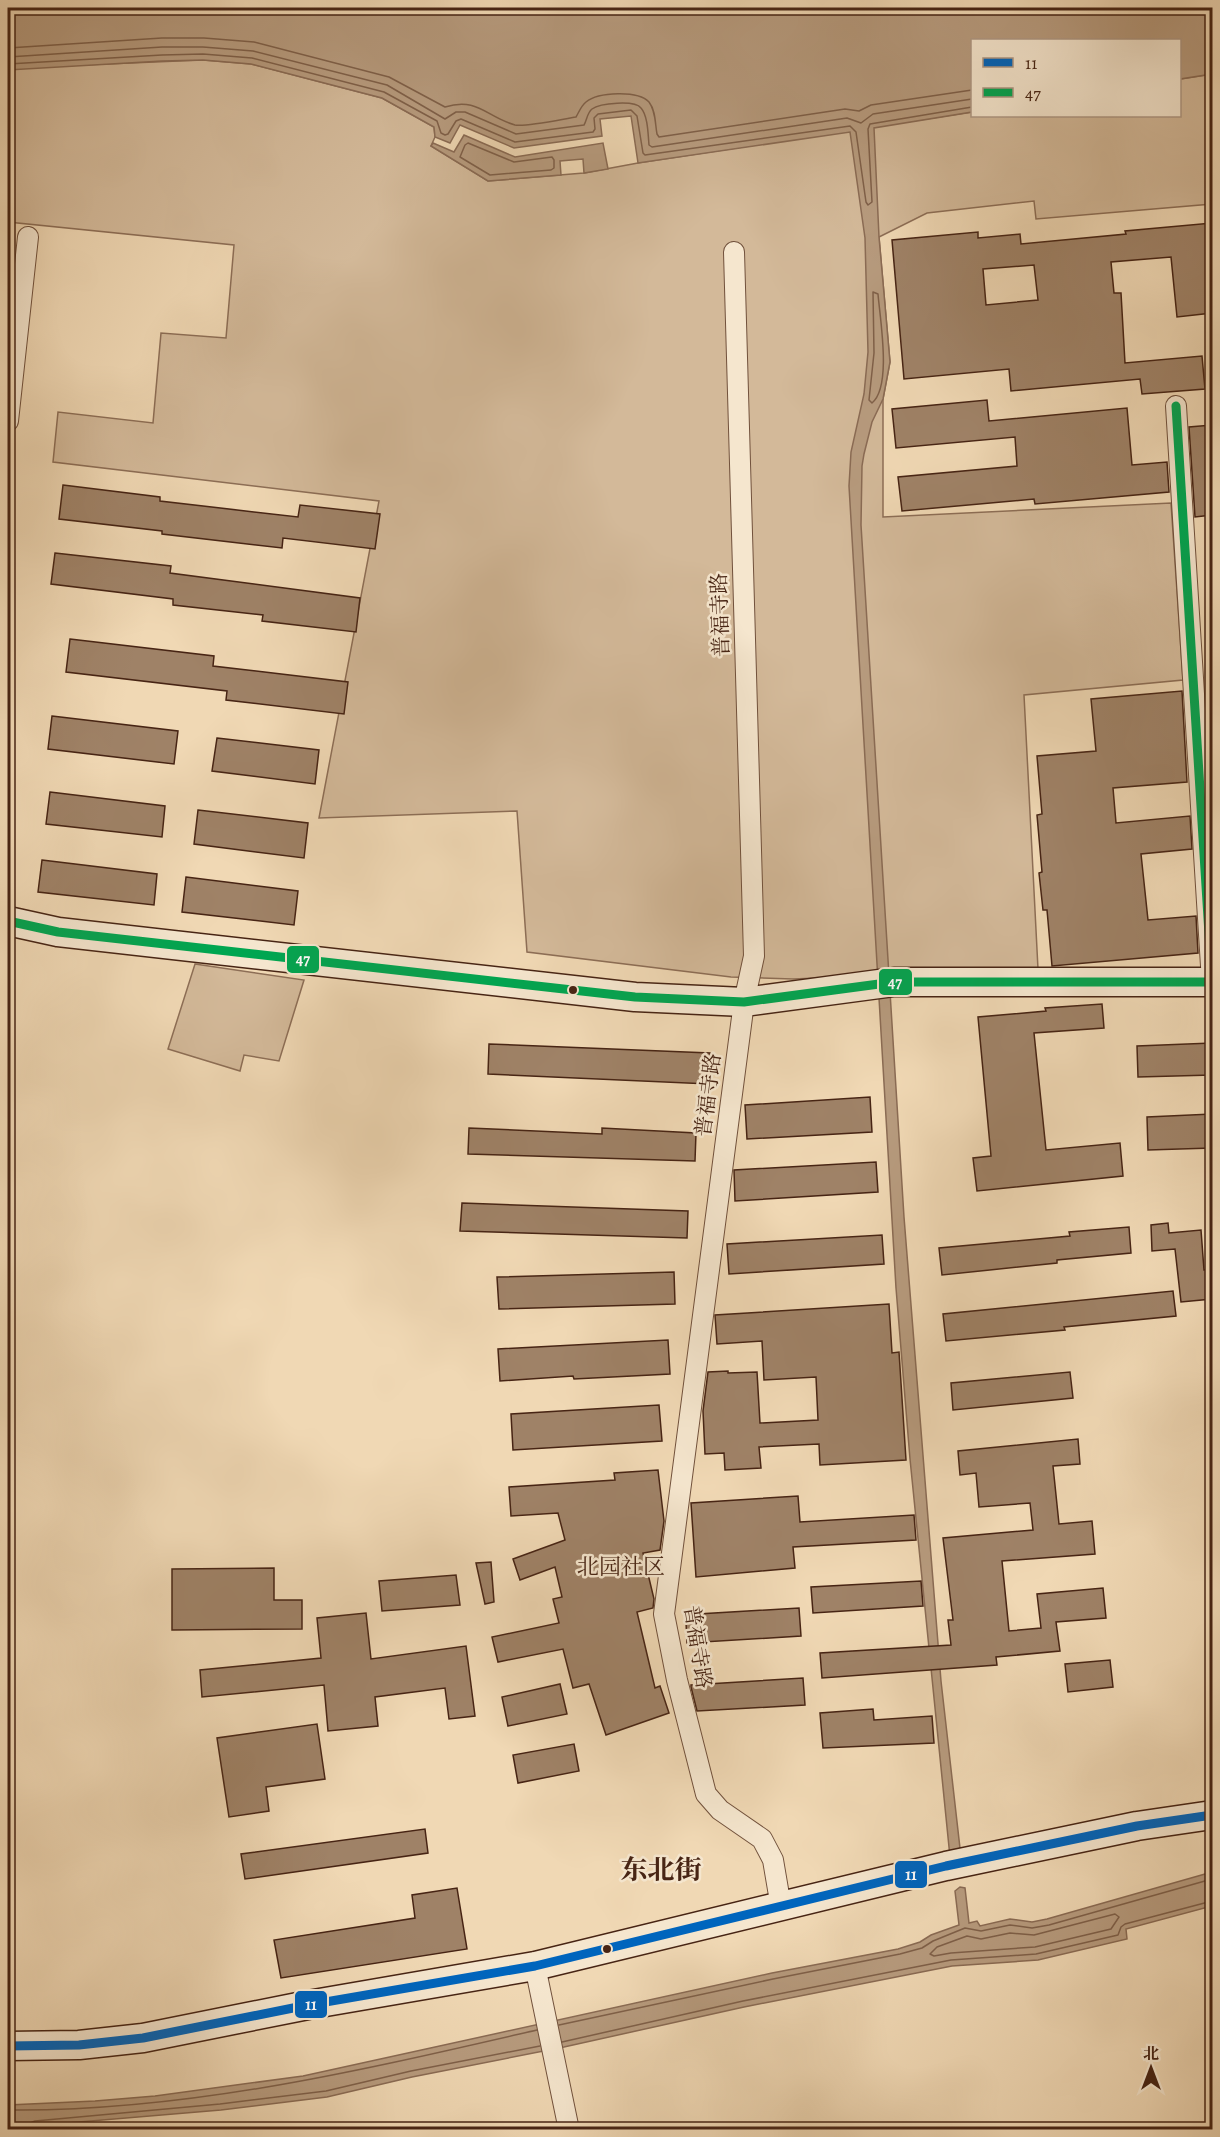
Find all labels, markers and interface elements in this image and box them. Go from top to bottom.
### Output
legend [971,39,1181,117]
text: 11 [1025,51,1037,75]
text: 47 [1025,81,1041,105]
street label: 普福寺路 [705,573,735,657]
line badge: 47 [286,945,320,974]
text: 47 [296,949,310,971]
line badge: 47 [878,968,913,996]
text: 47 [888,972,902,994]
unlabelled marker [567,984,579,996]
street label: 普福寺路 [689,1052,727,1138]
district label: 北园社区 [577,1552,665,1582]
street label: 普福寺路 [678,1603,718,1691]
district label: 东北街 [621,1852,702,1888]
line badge: 11 [894,1860,928,1889]
text: 11 [905,1864,917,1886]
unlabelled marker [601,1943,613,1955]
line badge: 11 [294,1990,328,2019]
text: 11 [305,1994,317,2016]
north arrow [1121,2038,1181,2098]
text: 北 [1143,2043,1159,2065]

